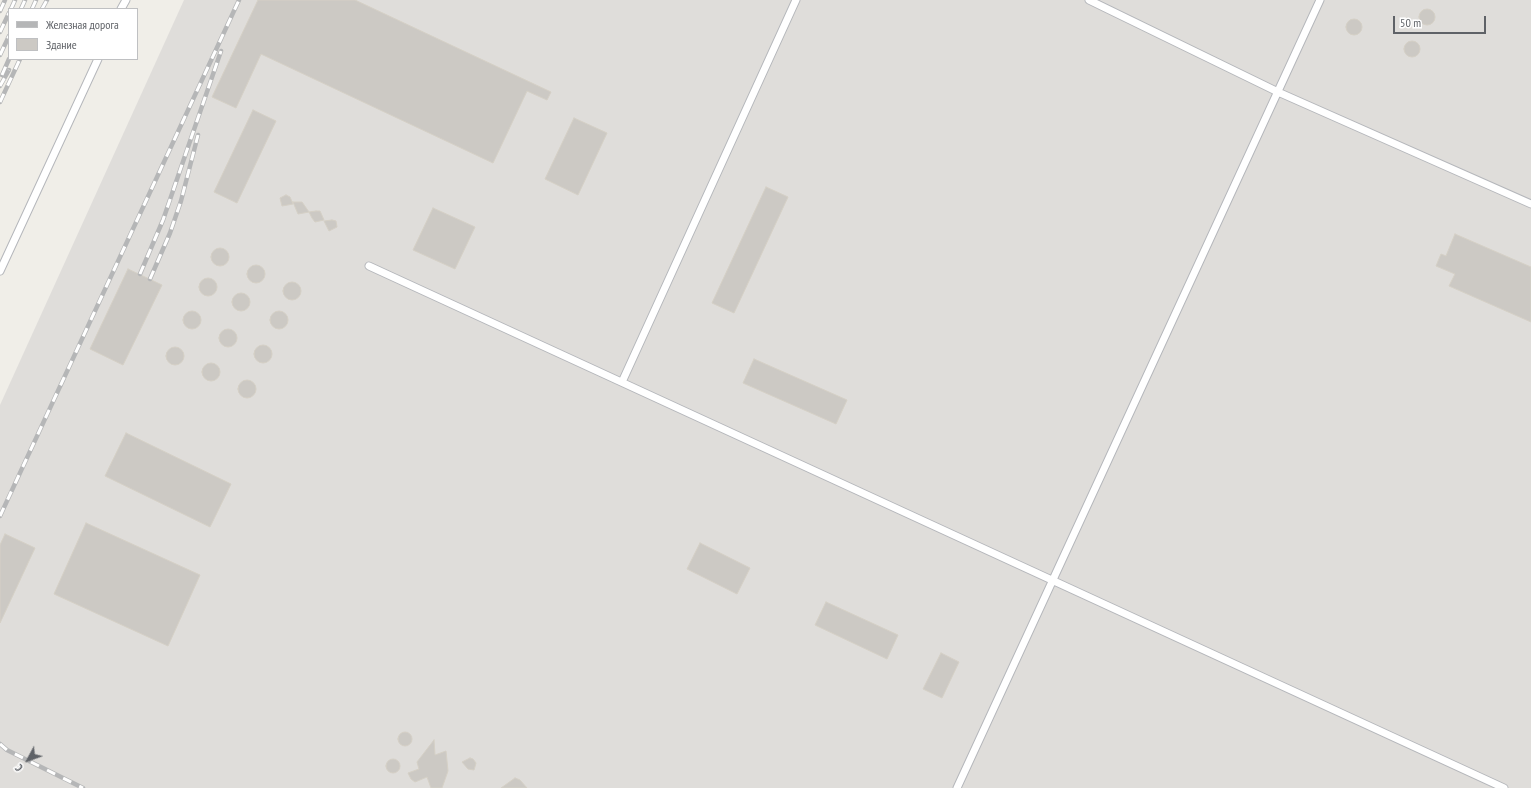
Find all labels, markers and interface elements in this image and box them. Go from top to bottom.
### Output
legend [8,8,138,60]
scale bar [1395,8,1488,34]
text: 50 m [1400,15,1421,30]
text: Железная дорога [46,17,119,32]
text: Здание [46,37,77,52]
north arrow [8,740,48,780]
text: С [12,761,26,774]

